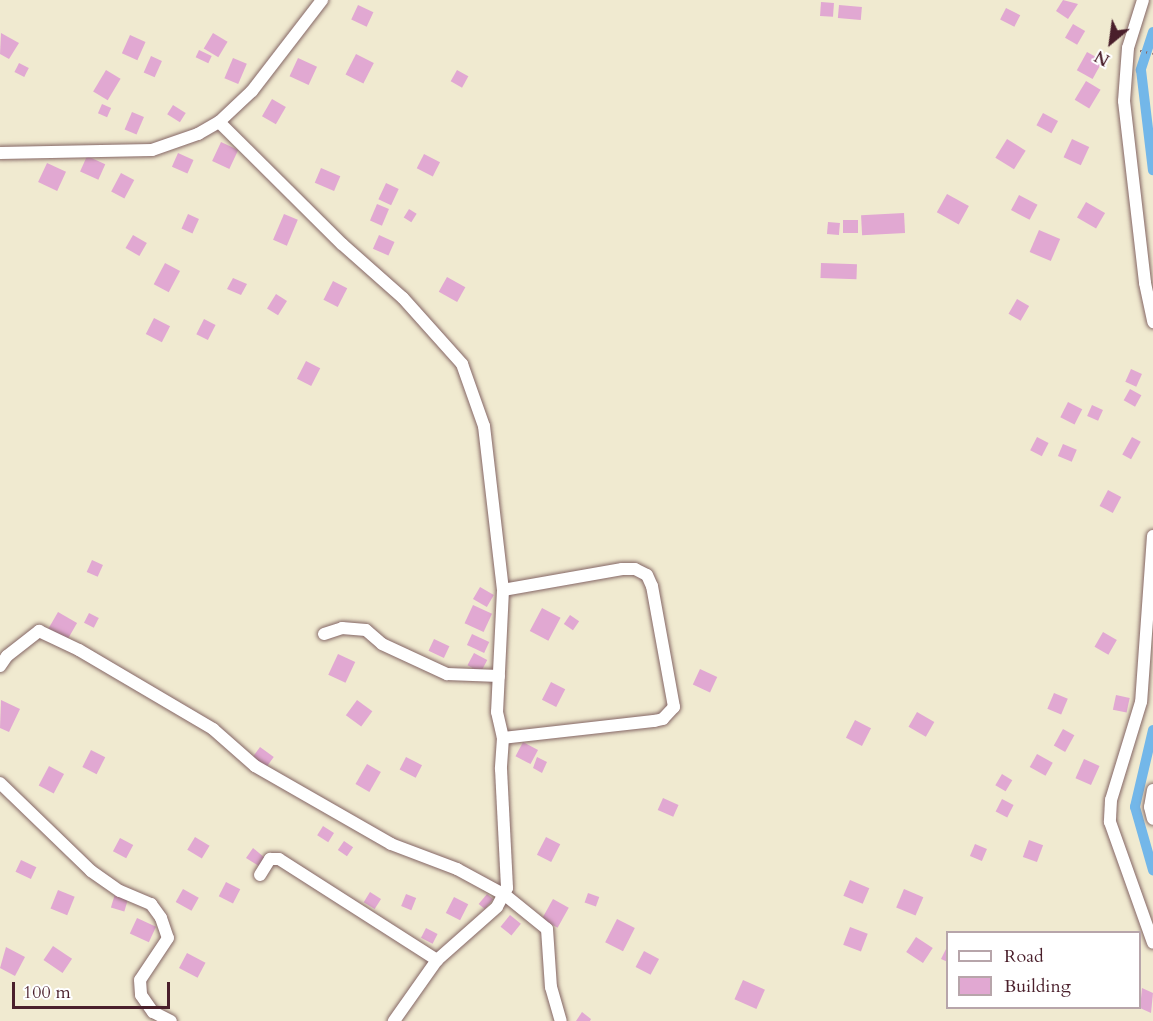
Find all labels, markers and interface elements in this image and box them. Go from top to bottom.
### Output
north arrow [1081,12,1141,72]
text: N [1091,45,1114,71]
legend [946,931,1141,1009]
text: Road [1004,944,1044,969]
scale bar [15,970,172,1008]
text: Building [1004,974,1071,999]
text: 100 m [23,980,71,1005]

